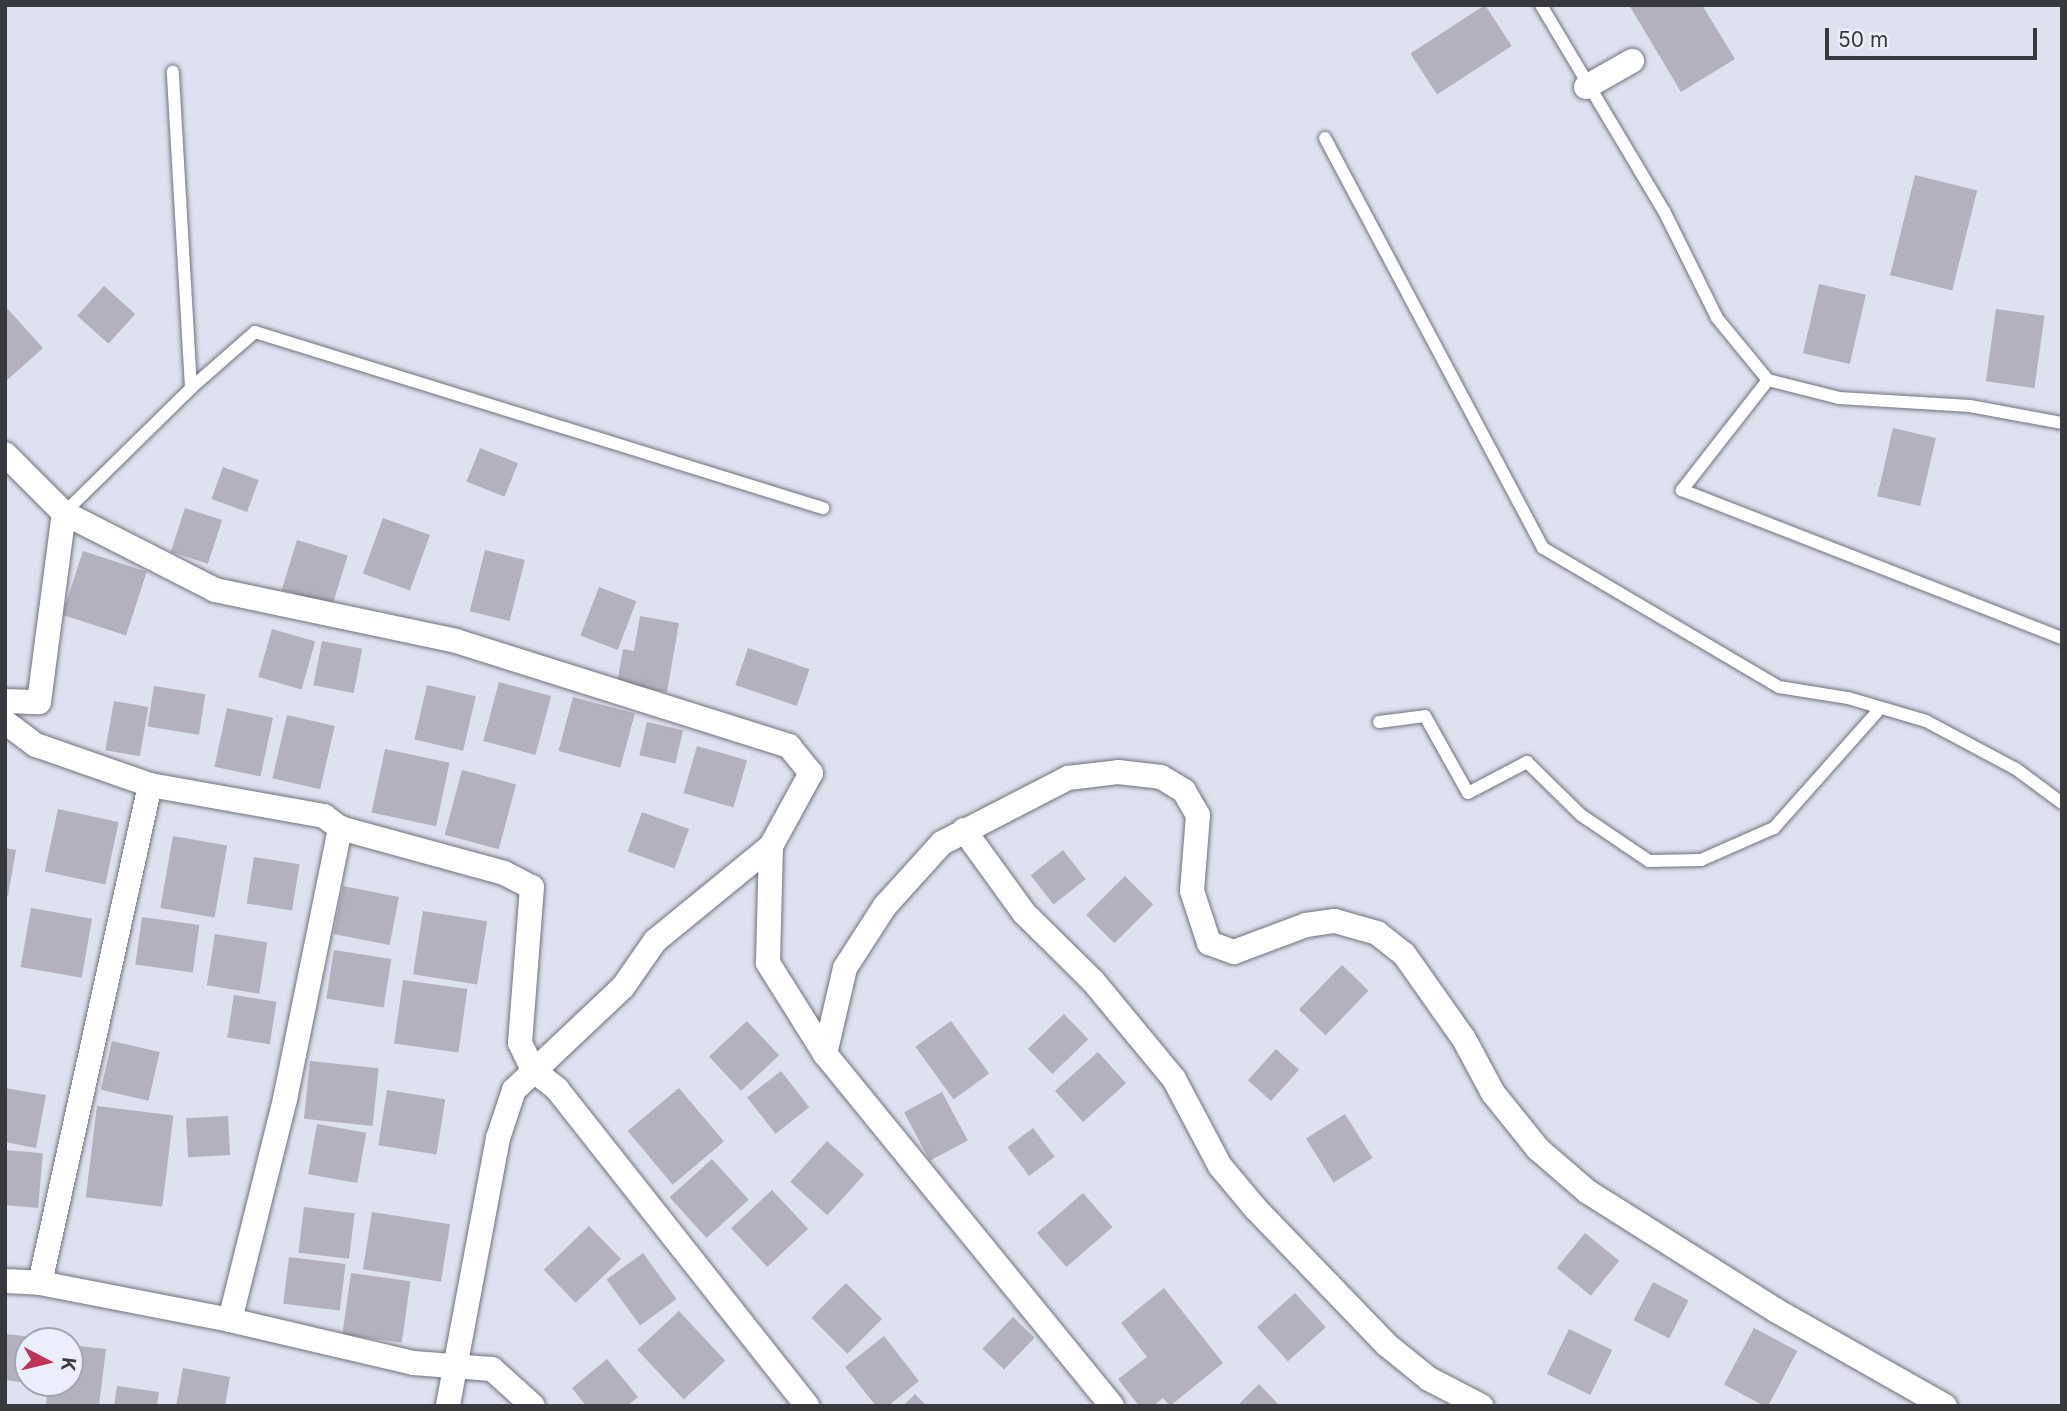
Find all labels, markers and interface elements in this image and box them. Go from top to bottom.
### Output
scale bar [1829,14,2041,58]
text: 50 m [1838,27,1888,52]
north arrow [14,1327,84,1397]
text: K [56,1356,81,1373]

